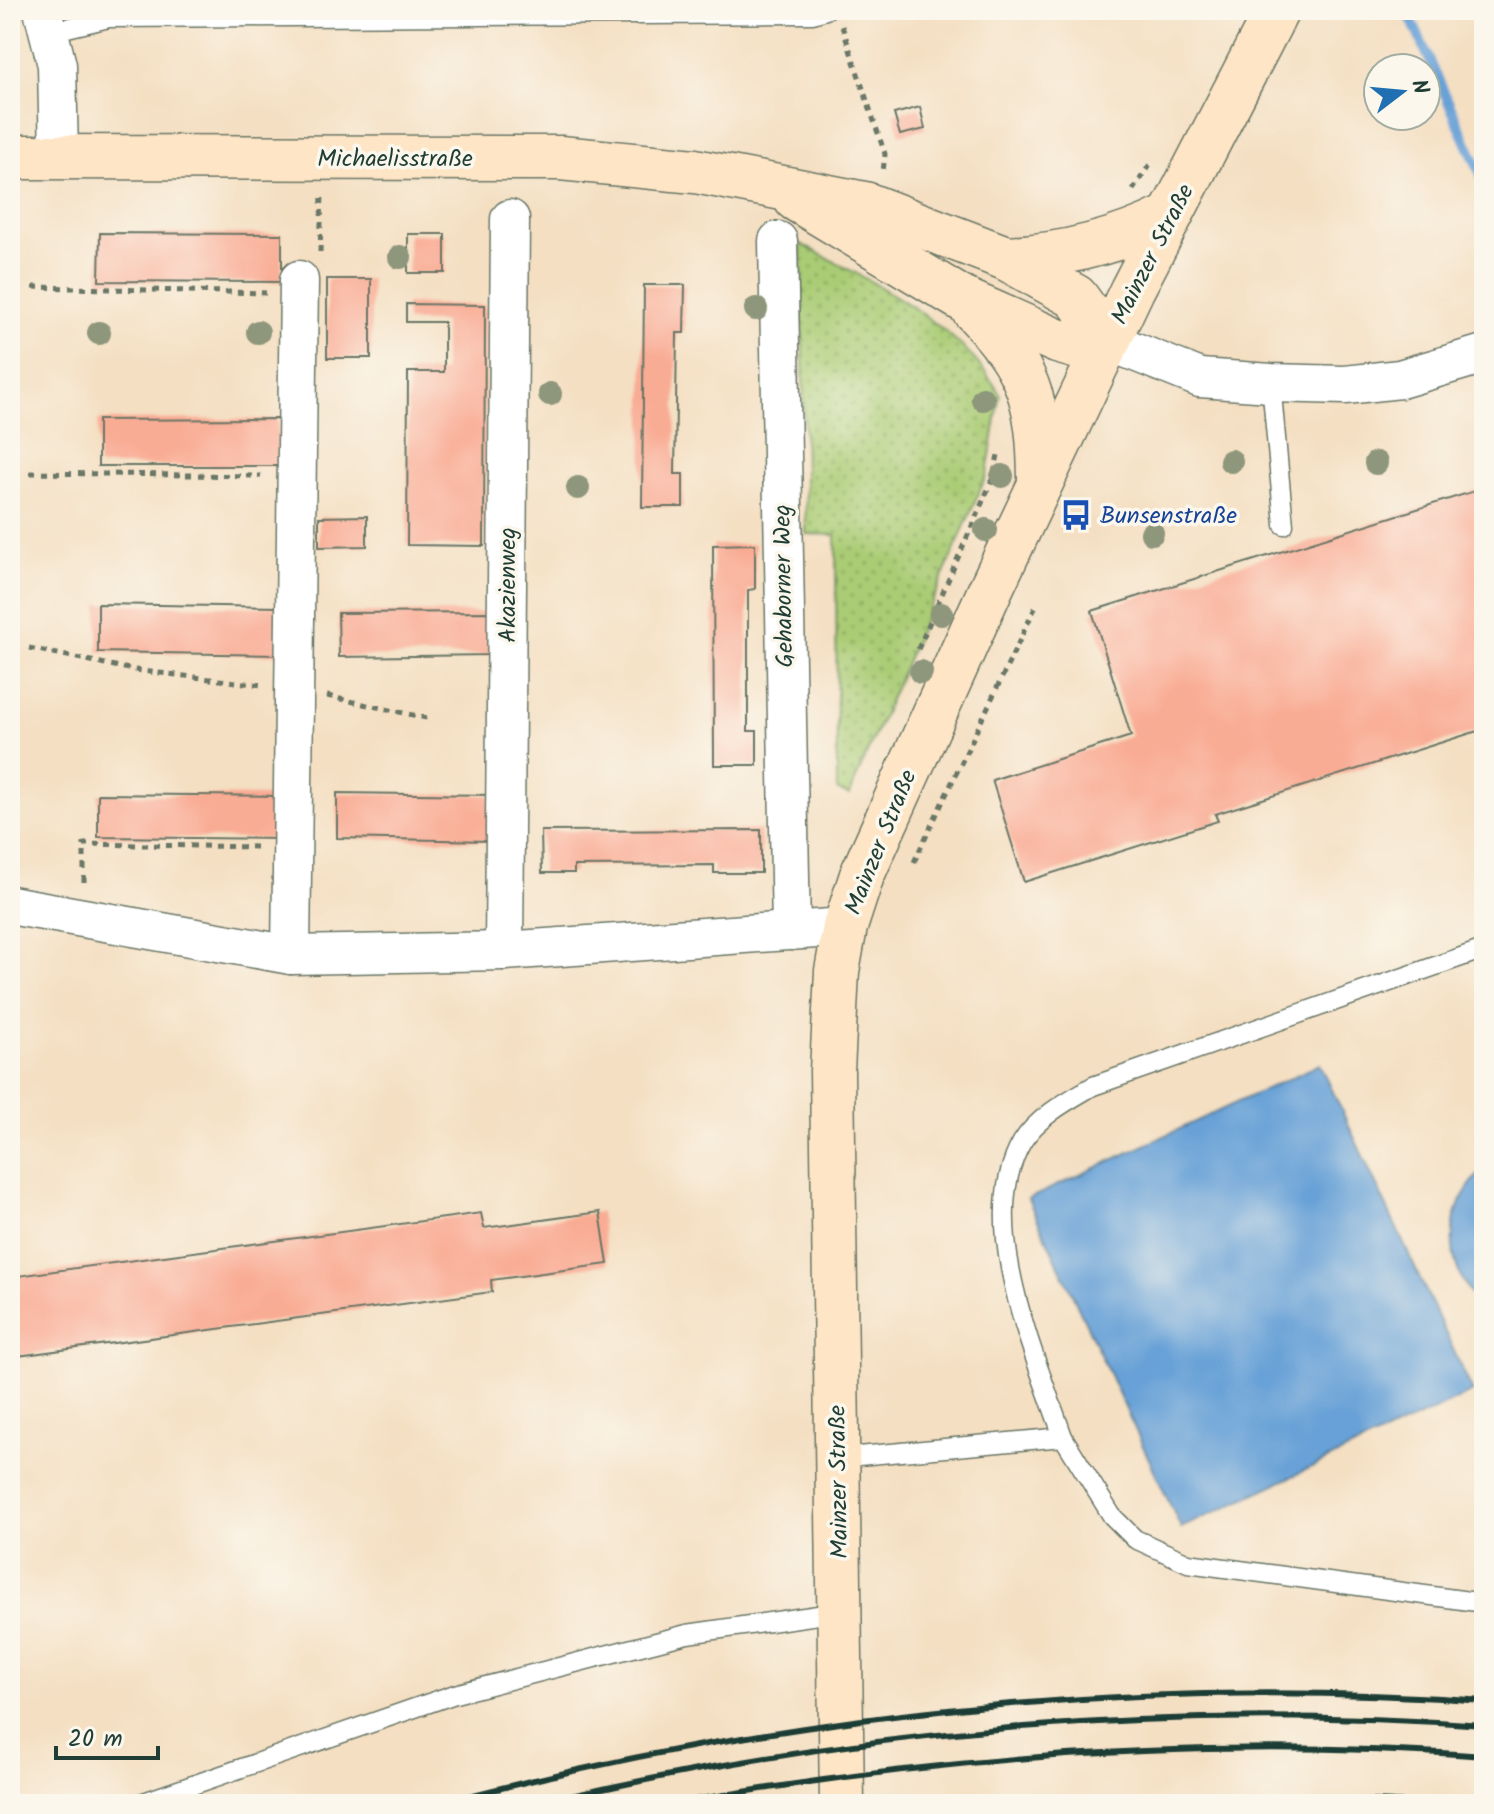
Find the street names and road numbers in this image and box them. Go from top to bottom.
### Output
street label: Michaelisstraße [317,140,473,179]
street label: Mainzer Straße [1101,177,1206,332]
street label: Gehaborner Weg [764,504,805,668]
street label: Akazienweg [489,527,528,643]
street label: Mainzer Straße [835,764,928,921]
street label: Mainzer Straße [819,1405,860,1559]

